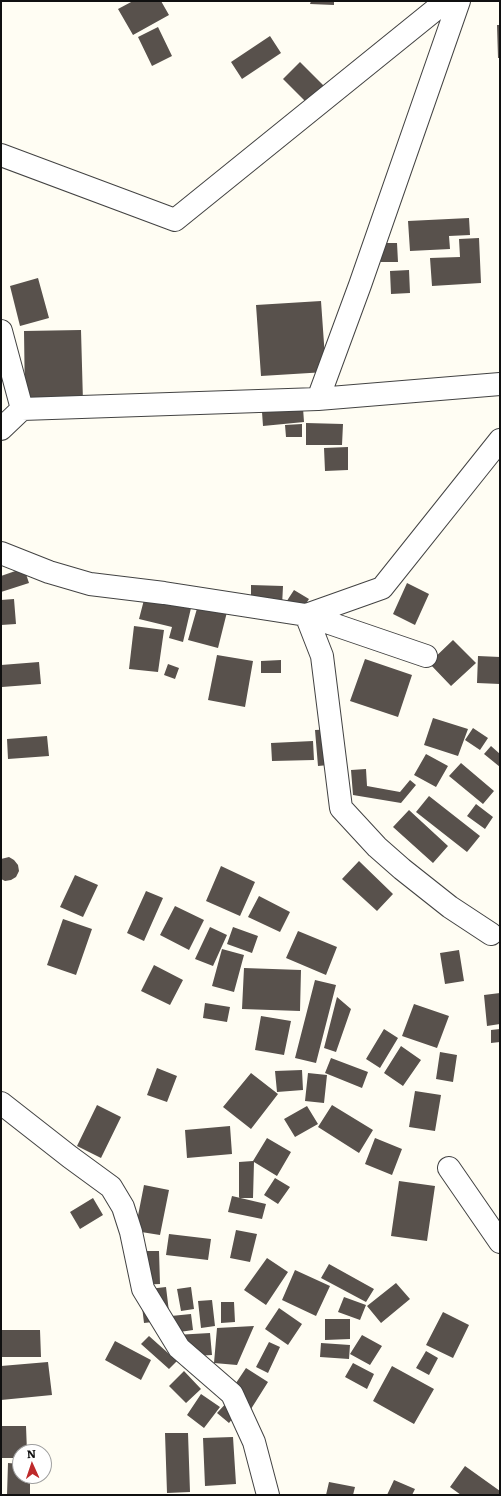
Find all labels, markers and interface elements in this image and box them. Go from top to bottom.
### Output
north arrow [12,1444,52,1484]
text: N [26,1445,36,1461]

